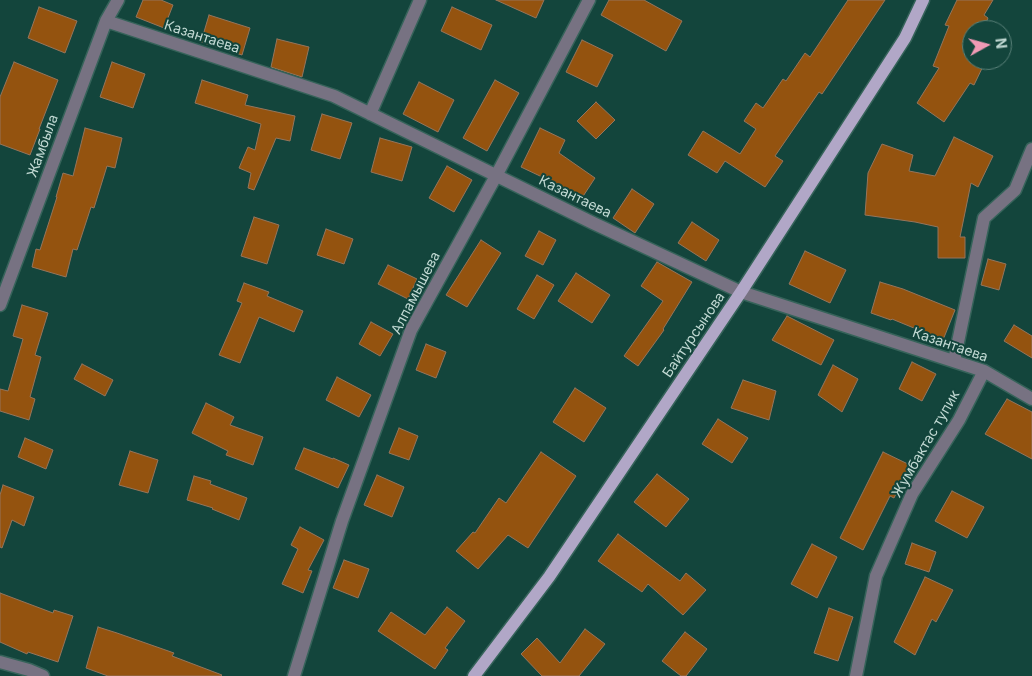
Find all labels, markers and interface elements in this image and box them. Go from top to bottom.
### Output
street label: Казантаева [162,17,242,57]
north arrow [962,20,1012,70]
text: N [992,37,1010,50]
street label: Жамбыла [24,112,62,180]
street label: Казантаева [536,172,614,222]
street label: Алпамышева [388,249,444,337]
street label: Байтурсынова [659,289,729,381]
street label: Казантаева [910,324,990,366]
street label: Жумбактас тупик [889,387,963,501]

